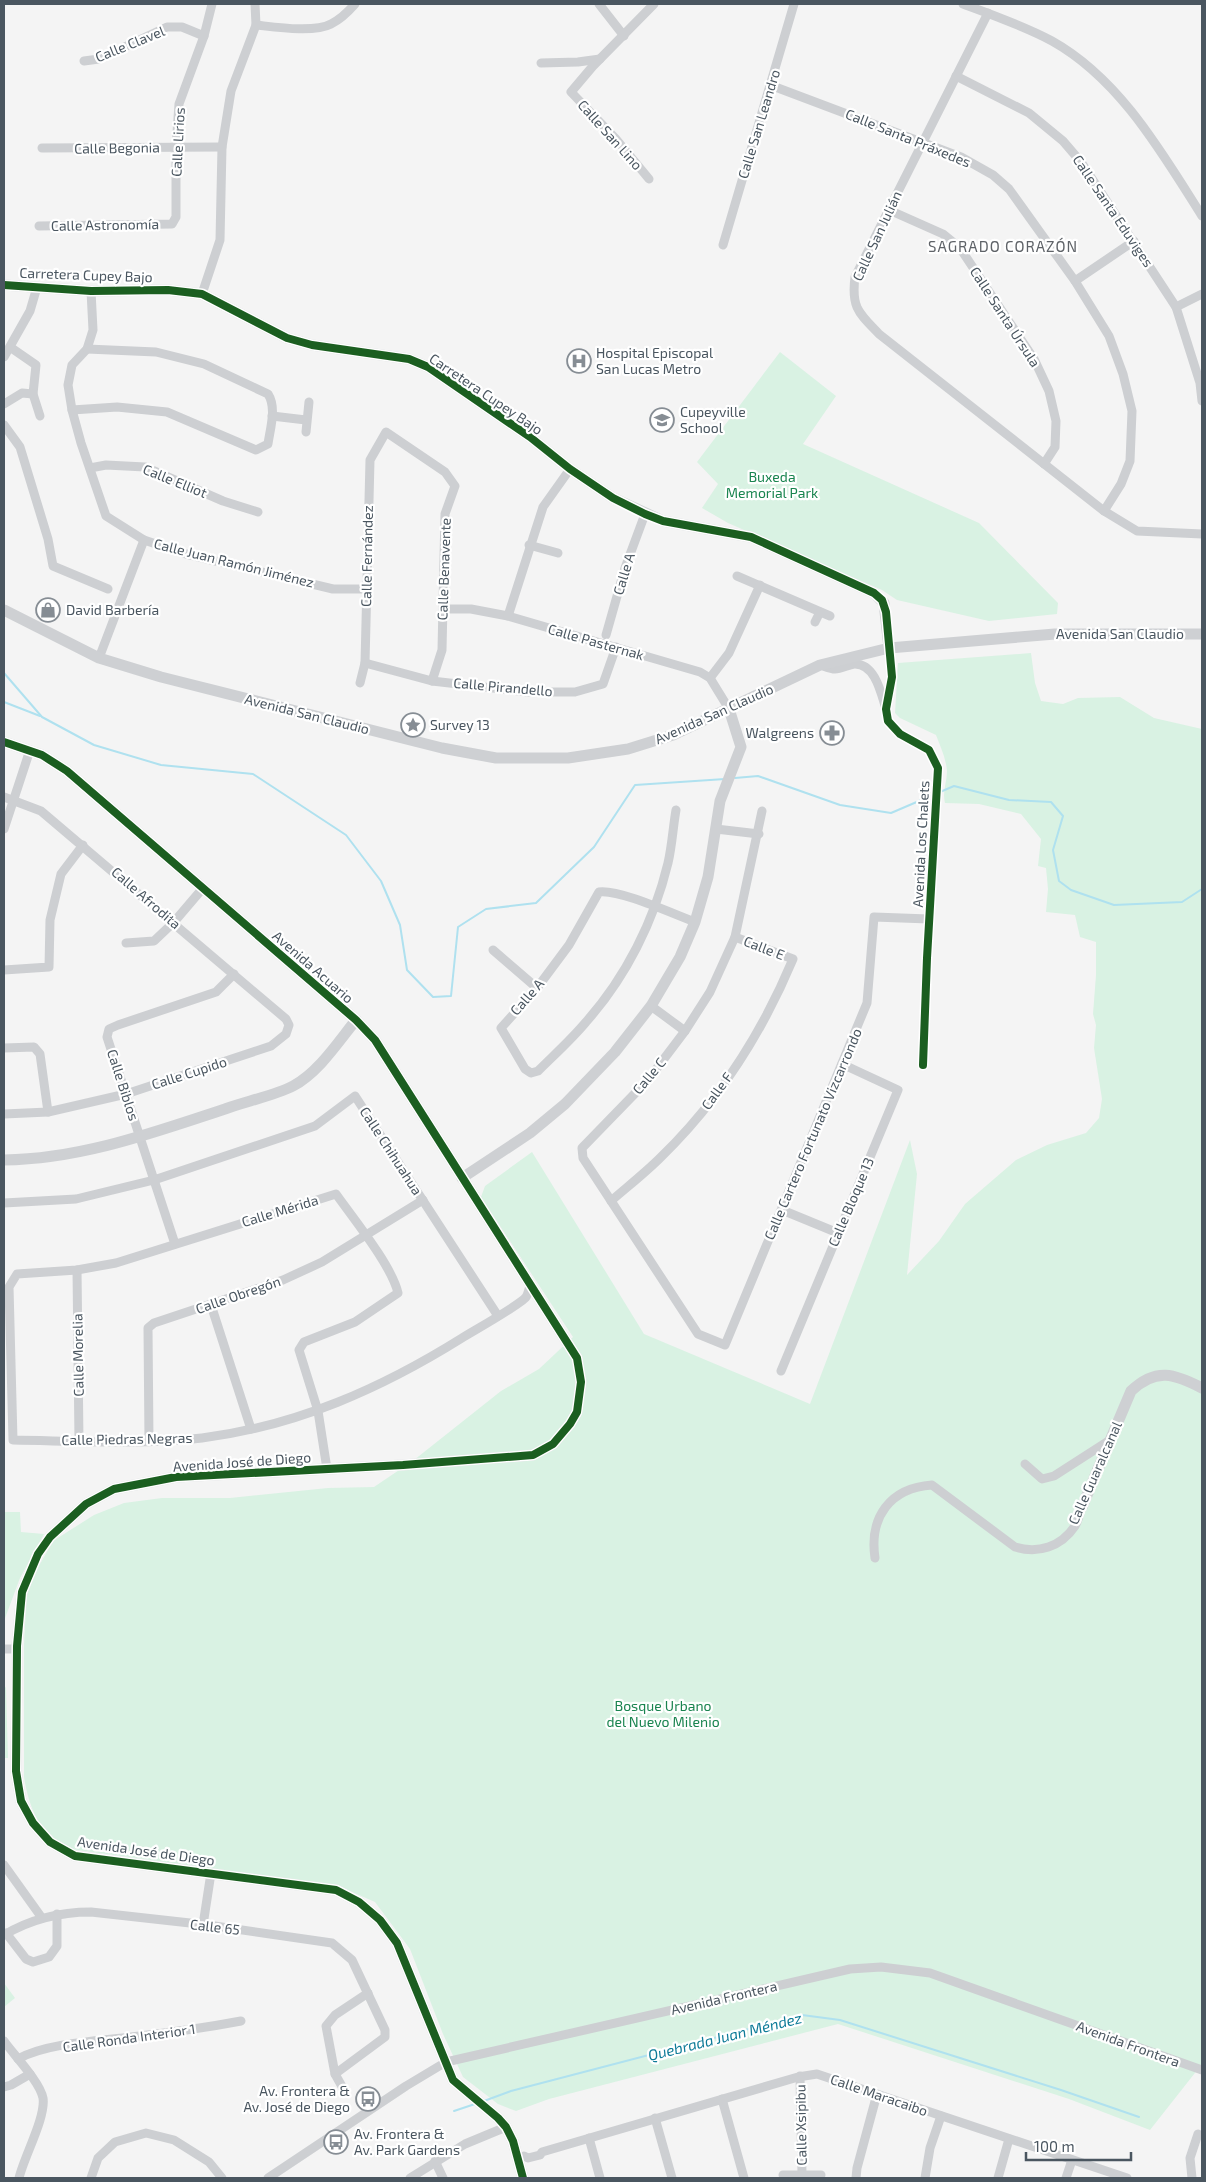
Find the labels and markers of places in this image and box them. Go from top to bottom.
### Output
place label: Hospital Episcopal San Lucas Metro [596,344,714,377]
hospital icon: Hospital Episcopal San Lucas Metro [566,348,592,374]
place label: Cupeyville School [680,403,746,436]
school or university icon: Cupeyville School [649,407,675,433]
shop icon: David Barbería [35,597,61,623]
place label: David Barbería [66,601,159,618]
place icon: Survey 13 [400,712,426,738]
place label: Survey 13 [430,716,490,733]
pharmacy icon: Walgreens [819,720,845,746]
place label: Walgreens [746,724,814,741]
place label: Av. Frontera & Av. José de Diego [243,2082,350,2115]
bus stop icon: Av. Frontera & Av. José de Diego [355,2086,381,2112]
place label: Av. Frontera & Av. Park Gardens [354,2125,460,2158]
bus stop icon: Av. Frontera & Av. Park Gardens [323,2129,349,2155]

